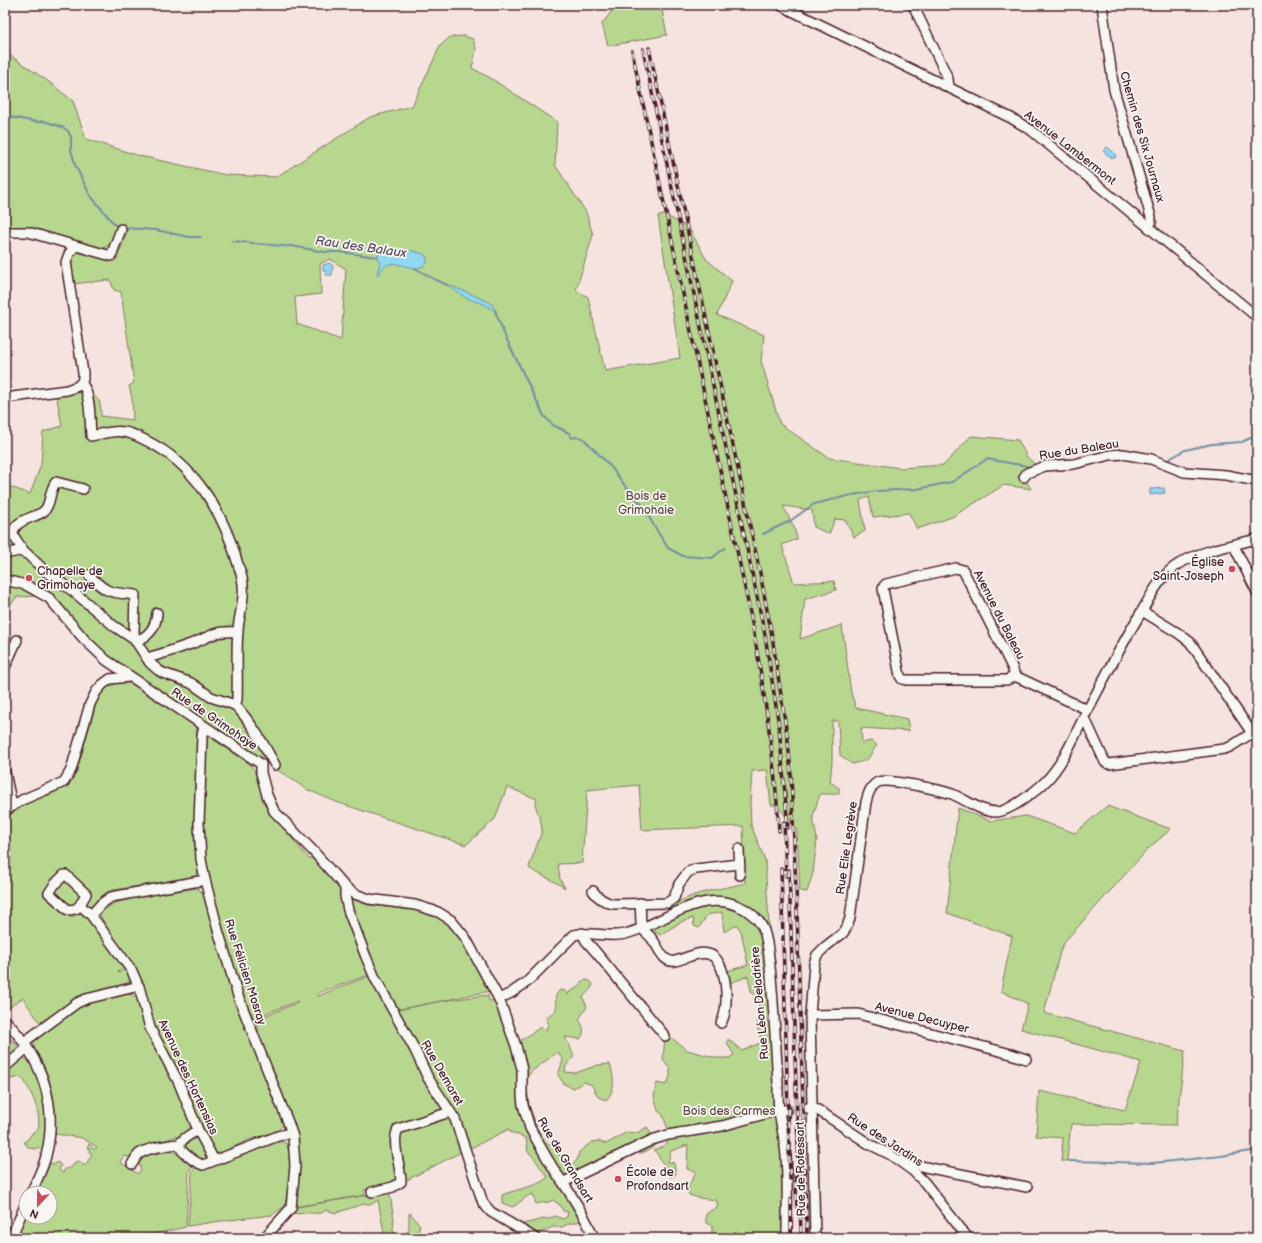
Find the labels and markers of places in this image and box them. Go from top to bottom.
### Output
place label: Église Saint-Joseph [1153,554,1224,584]
place label: Chapelle de Grimohaye [37,564,103,593]
marker: Église Saint-Joseph [1227,564,1237,574]
marker: Chapelle de Grimohaye [24,573,34,583]
place label: École de Profondsart [626,1164,689,1194]
marker: École de Profondsart [613,1174,623,1184]

